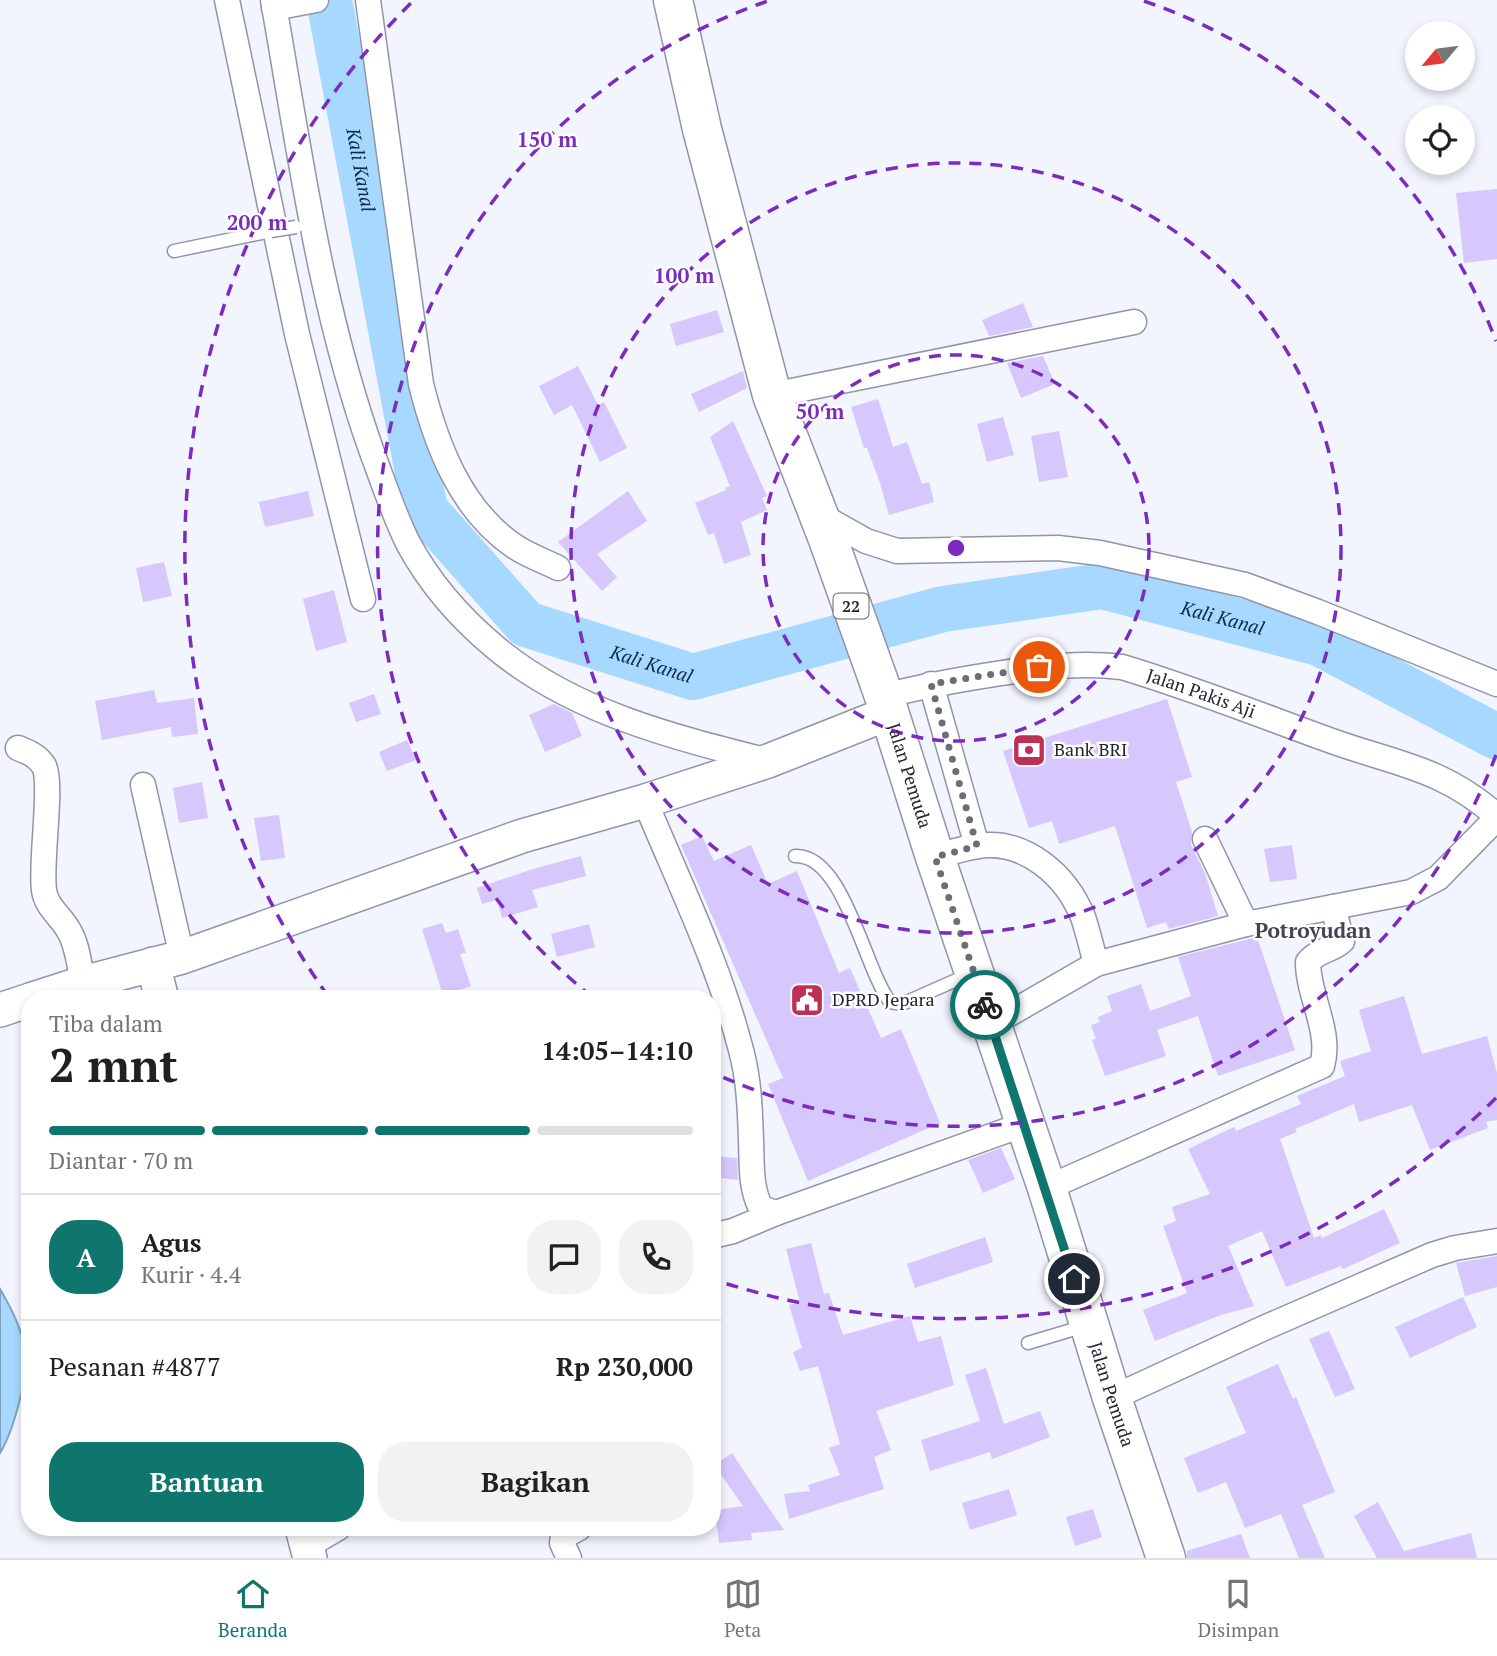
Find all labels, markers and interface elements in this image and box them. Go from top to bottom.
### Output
north arrow [1405,21,1475,91]
map controls [1405,21,1475,175]
button: locate [1405,105,1475,175]
water label: Kali Kanal [341,125,382,215]
text: 150 m [517,125,578,153]
text: 200 m [227,208,288,236]
text: 100 m [654,261,715,289]
text: 50 m [796,397,845,425]
centre of rings [944,536,968,560]
road number: 22 [834,594,868,618]
water label: Kali Kanal [1178,594,1268,640]
pin [1009,637,1069,697]
water label: Kali Kanal [607,638,697,688]
icon: bag [1020,648,1058,686]
street label: Jalan Pakis Aji [1144,662,1259,723]
street label: Jalan Pemuda [882,720,938,831]
bank icon: Bank BRI [1010,731,1048,769]
place label: Bank BRI [1054,737,1127,761]
district label: Potroyudan [1255,916,1372,944]
courier [950,970,1020,1040]
public building icon: DPRD Jepara [788,981,826,1019]
icon: bike [966,986,1004,1024]
place label: DPRD Jepara [832,987,935,1011]
text: Tiba dalam [49,1008,163,1039]
text: 14:05–14:10 [541,1033,693,1067]
text: 2 mnt [49,1034,178,1095]
text: Diantar · 70 m [49,1145,193,1176]
button: chat [527,1220,601,1294]
button: phone [619,1220,693,1294]
text: Agus [141,1225,202,1259]
text: A [77,1240,95,1274]
pin [1044,1249,1104,1309]
text: Kurir · 4.4 [141,1259,241,1290]
icon: home [1055,1260,1093,1298]
street label: Jalan Pemuda [1084,1339,1141,1450]
text: Pesanan #4877 [49,1349,221,1383]
text: Rp 230,000 [556,1349,693,1383]
button: Bantuan [49,1442,364,1522]
button: Bagikan [378,1442,693,1522]
tab: Beranda [218,1575,288,1642]
tab: Peta [724,1575,762,1642]
tab: Disimpan [1198,1575,1279,1642]

